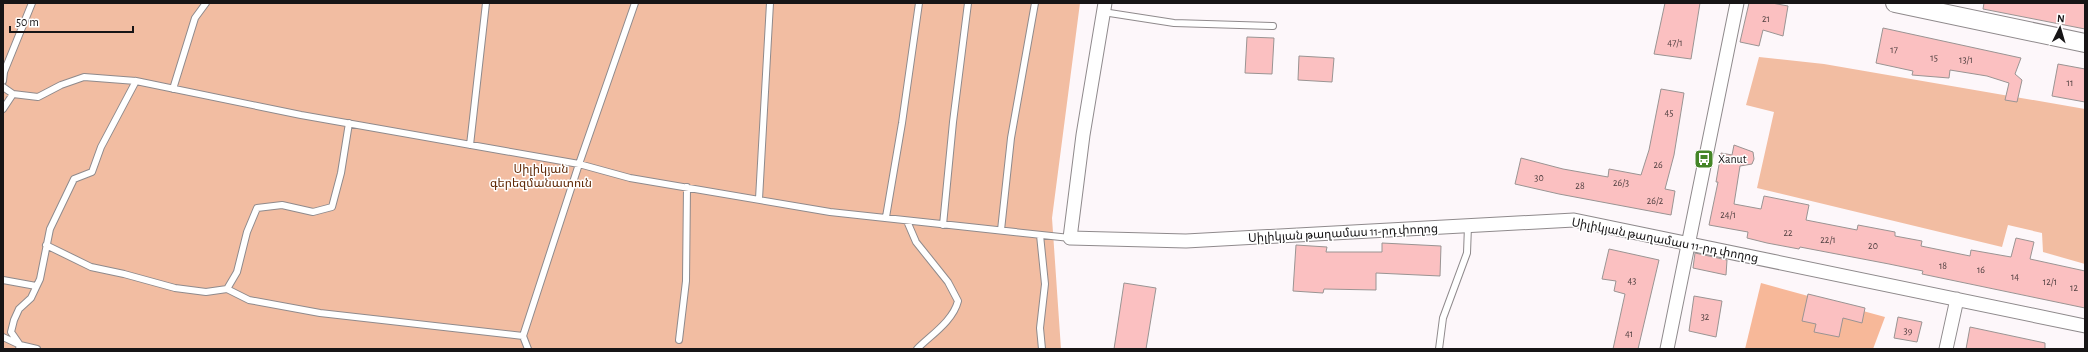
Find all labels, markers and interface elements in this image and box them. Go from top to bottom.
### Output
scale bar [10,8,133,34]
north arrow [2040,8,2080,48]
text: N [2057,13,2065,24]
house number: 21 [1762,14,1770,24]
text: 50 m [16,16,39,28]
house number: 47/1 [1667,38,1683,48]
house number: 17 [1890,45,1898,55]
house number: 15 [1930,53,1938,63]
house number: 13/1 [1959,55,1973,65]
house number: 11 [2067,78,2073,88]
house number: 45 [1665,108,1674,118]
bus stop icon: Xanut [1693,148,1715,170]
place label: Xanut [1718,153,1747,165]
house number: 26 [1653,160,1663,170]
park label: Սիլիկյան գերեզմանատուն [490,163,592,190]
house number: 30 [1534,173,1544,183]
house number: 26/3 [1613,178,1629,188]
house number: 28 [1575,181,1585,191]
house number: 26/2 [1647,196,1664,206]
house number: 24/1 [1720,210,1736,220]
street label: Սիլիկյան թաղամաս 11-րդ փողոց [1570,216,1759,265]
street label: Սիլիկյան թաղամաս 11-րդ փողոց [1248,222,1438,245]
house number: 22 [1783,228,1793,238]
house number: 22/1 [1820,235,1836,245]
house number: 20 [1868,241,1878,251]
house number: 18 [1939,261,1947,271]
house number: 16 [1977,265,1985,275]
house number: 14 [2011,272,2019,282]
house number: 43 [1628,276,1636,286]
house number: 12/1 [2043,277,2057,287]
house number: 12 [2070,283,2078,293]
house number: 32 [1701,312,1710,322]
house number: 39 [1904,326,1913,336]
house number: 41 [1625,329,1633,339]

